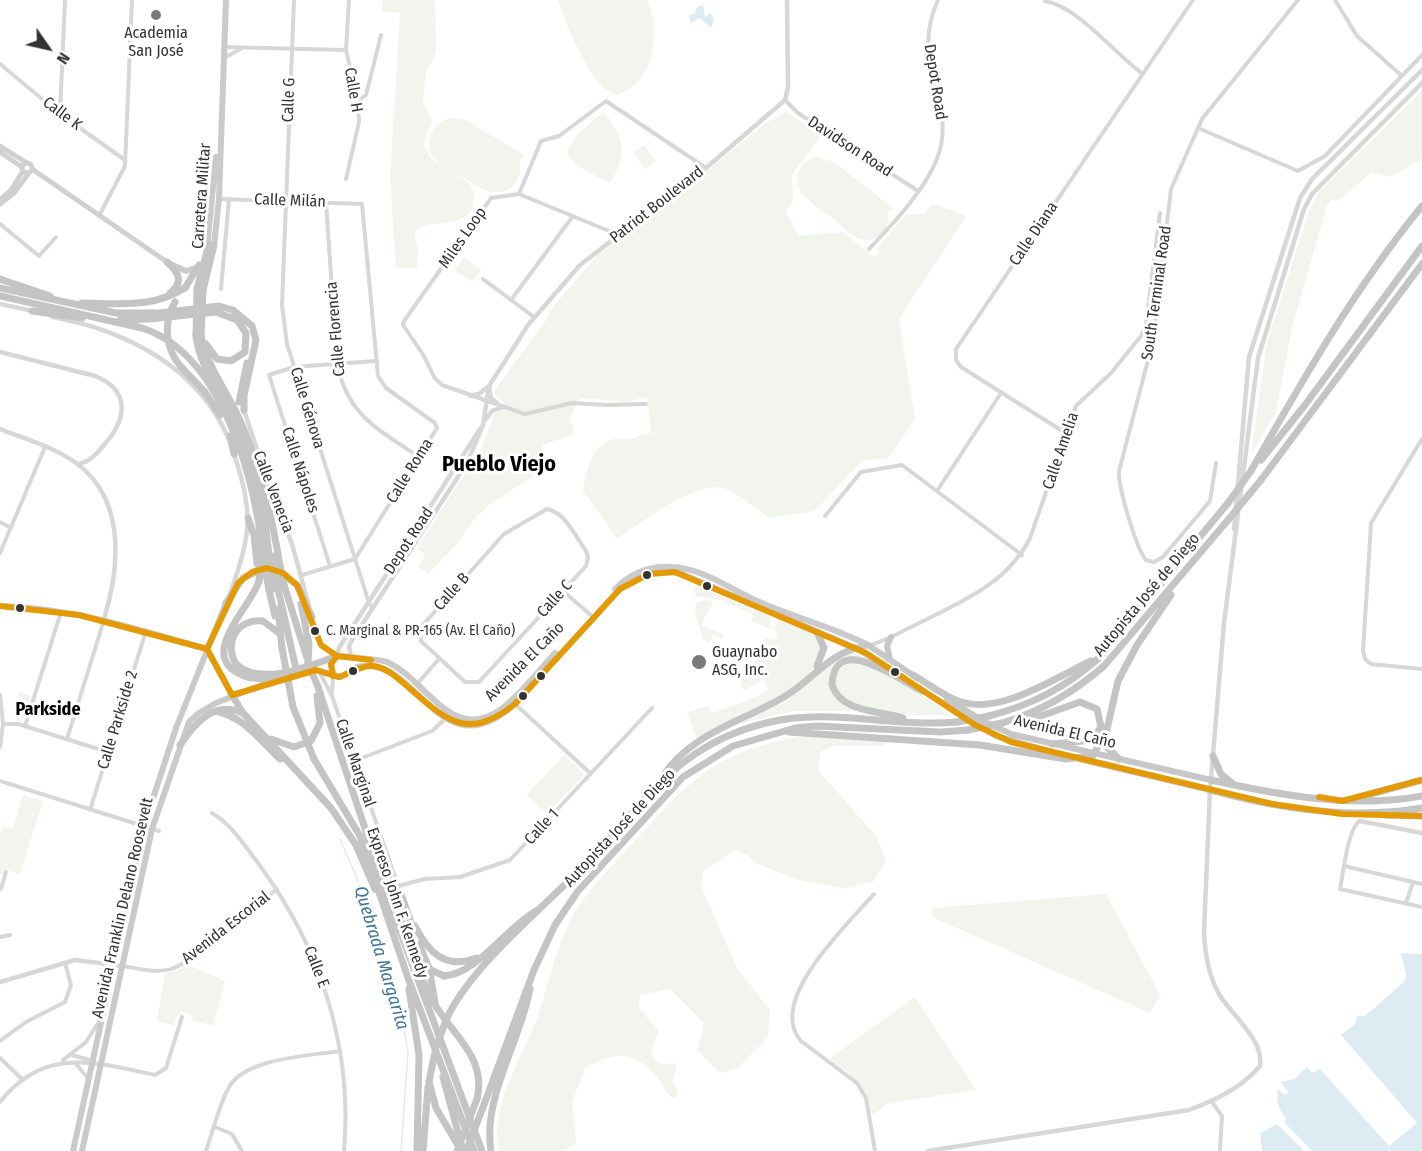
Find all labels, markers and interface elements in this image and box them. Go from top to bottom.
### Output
marker: Academia San José [149,8,163,22]
north arrow [18,18,78,78]
place label: Academia San José [124,24,188,62]
street label: Depot Road [920,43,950,121]
text: N [53,49,74,68]
street label: Calle H [340,66,366,114]
street label: Calle G [279,77,299,123]
street label: Calle K [39,93,85,135]
street label: Davidson Road [804,113,896,181]
street label: Carretera Militar [189,142,215,250]
street label: Patriot Boulevard [606,162,708,248]
street label: Calle Milán [254,190,326,212]
street label: Calle Diana [1006,198,1062,270]
street label: Miles Loop [435,204,491,272]
street label: South Terminal Road [1138,224,1176,362]
street label: Calle Florencia [322,281,350,377]
street label: Calle Génova [286,365,328,451]
street label: Calle Amelia [1039,410,1083,492]
street label: Calle Nápoles [277,425,323,515]
street label: Calle Roma [383,435,437,507]
street label: Calle Venecia [249,448,297,536]
district label: Pueblo Viejo [442,452,556,478]
street label: Depot Road [380,504,438,578]
street label: Autopista José de Diego [1090,530,1204,660]
street label: Calle B [430,569,474,615]
unlabelled marker [641,569,653,581]
street label: Calle C [533,576,577,622]
unlabelled marker [701,580,713,592]
unlabelled marker [14,602,26,614]
street label: Avenida El Caño [481,618,569,706]
place label: C. Marginal & PR-165 (Av. El Caño) [326,623,515,639]
marker: C. Marginal & PR-165 (Av. El Caño) [309,625,321,637]
place label: Guaynabo ASG, Inc. [712,643,777,681]
marker: Guaynabo ASG, Inc. [690,653,708,671]
unlabelled marker [347,665,359,677]
unlabelled marker [889,666,901,678]
street label: Calle Parkside 2 [94,668,142,772]
unlabelled marker [535,670,547,682]
unlabelled marker [517,690,529,702]
district label: Parkside [15,699,81,721]
street label: Avenida El Caño [1012,711,1118,753]
street label: Calle Marginal [331,716,379,810]
street label: Autopista José de Diego [560,765,680,891]
street label: Avenida Franklin Delano Roosevelt [88,796,158,1020]
street label: Calle 1 [521,805,563,849]
street label: Expreso John F. Kennedy [362,825,432,981]
water label: Quebrada Margarita [349,884,413,1032]
street label: Avenida Escorial [178,888,274,968]
street label: Calle E [299,943,333,991]

